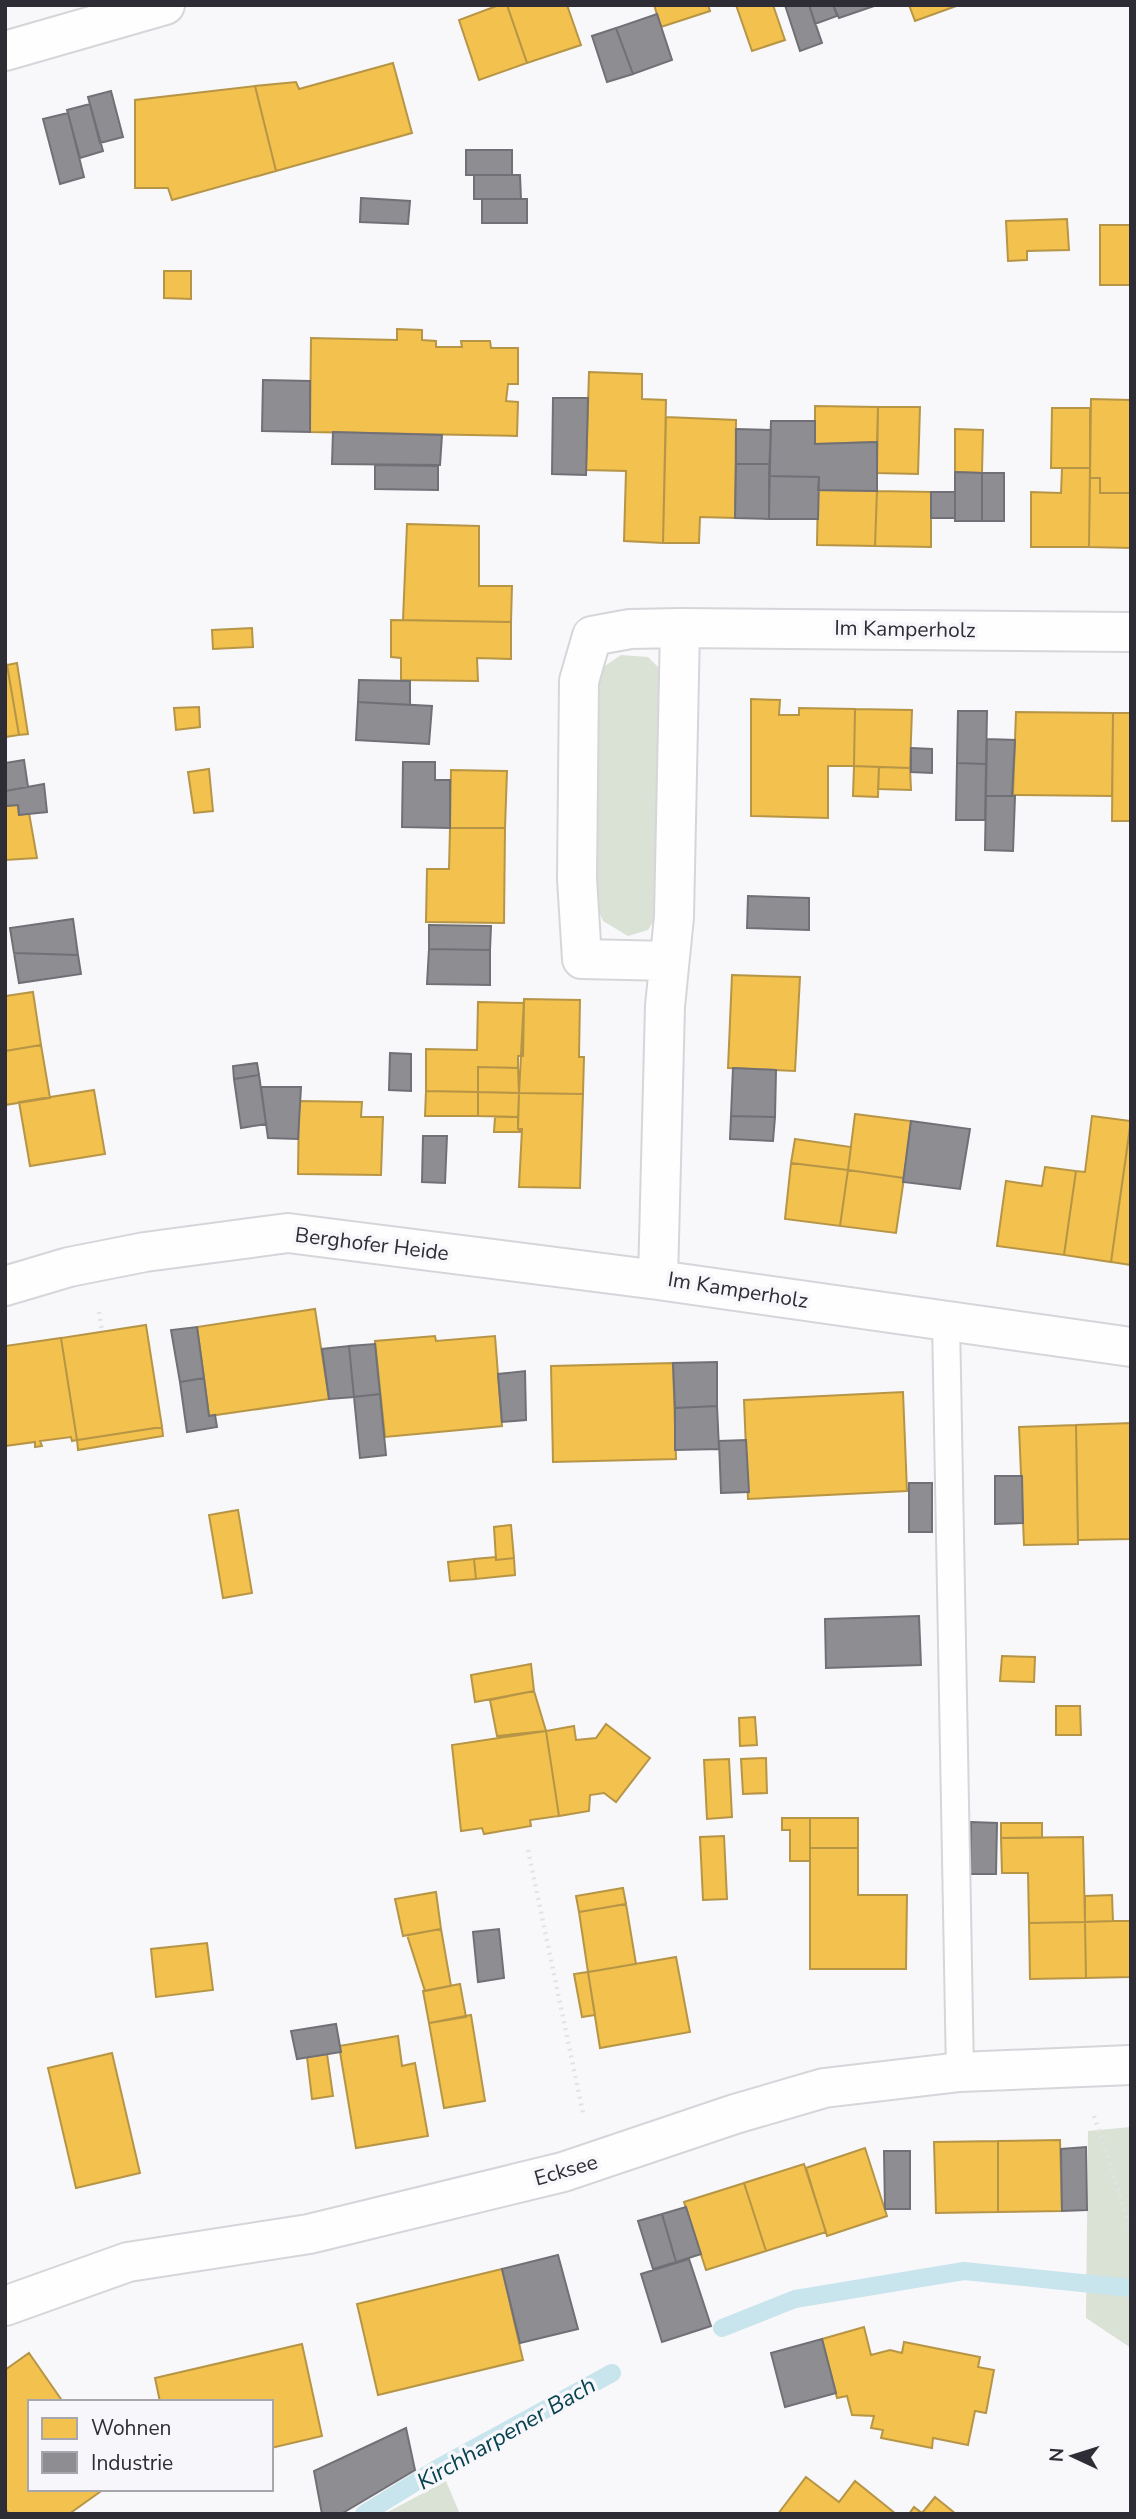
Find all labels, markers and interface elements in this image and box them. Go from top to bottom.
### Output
street label: Im Kamperholz [834,614,976,644]
street label: Berghofer Heide [293,1221,451,1267]
street label: Im Kamperholz [666,1265,810,1315]
street label: Ecksee [531,2148,601,2192]
water label: Kirchharpener Bach [411,2370,601,2497]
legend [28,2400,273,2491]
text: Wohnen [91,2414,172,2442]
north arrow [1038,2421,1108,2491]
text: N [1044,2447,1071,2463]
text: Industrie [91,2449,173,2477]

